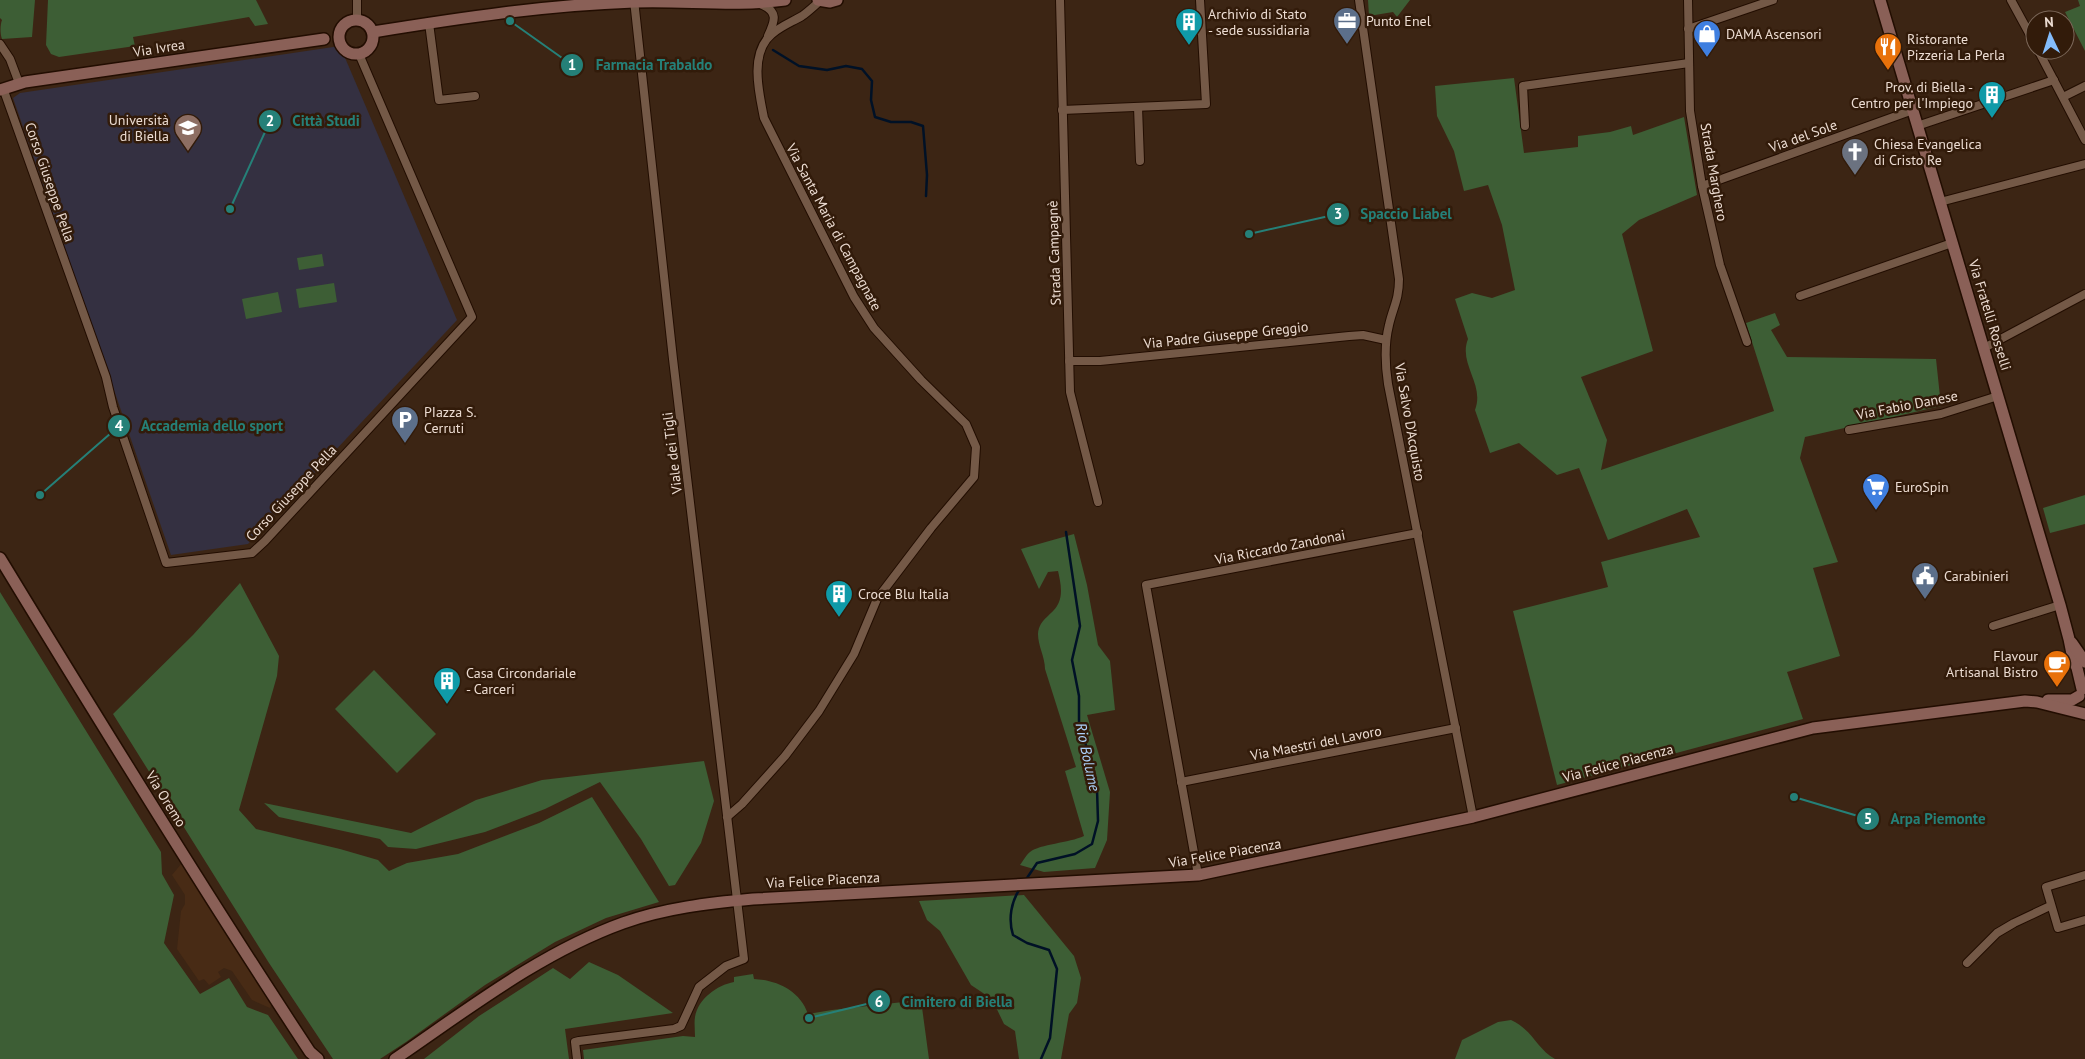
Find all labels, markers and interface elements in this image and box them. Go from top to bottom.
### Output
place label: Archivio di Stato - sede sussidiaria [1208,5,1310,39]
office icon: Punto Enel [1332,6,1362,45]
building icon: Archivio di Stato - sede sussidiaria [1174,7,1204,46]
north arrow [2025,10,2075,60]
place label: Punto Enel [1366,12,1431,30]
text: N [2044,13,2054,31]
shop icon: DAMA Ascensori [1692,19,1722,58]
place label: DAMA Ascensori [1726,25,1822,43]
place label: Ristorante Pizzeria La Perla [1907,30,2005,64]
restaurant icon: Ristorante Pizzeria La Perla [1873,32,1903,71]
street label: Via Ivrea [131,35,186,61]
callout: Farmacia Trabaldo [560,50,722,80]
text: 1 [568,55,576,74]
text: Farmacia Trabaldo [596,55,712,74]
place label: Prov. di Biella - Centro per l'Impiego [1851,78,1973,112]
building icon: Prov. di Biella - Centro per l'Impiego [1977,80,2007,119]
callout: Città Studi [258,106,370,136]
place label: Università di Biella [109,111,169,145]
text: 2 [266,111,274,130]
text: Città Studi [292,111,360,130]
school or university icon: Università di Biella [173,113,203,152]
street label: Via del Sole [1766,115,1839,157]
street label: Corso Giuseppe Pella [21,120,79,244]
street label: Strada Marghero [1697,121,1731,223]
place label: Chiesa Evangelica di Cristo Re [1874,135,1982,169]
church icon: Chiesa Evangelica di Cristo Re [1840,137,1870,176]
street label: Via Santa Maria di Campagnate [782,140,886,314]
callout: Spaccio Liabel [1326,199,1462,229]
street label: Strada Campagnè [1043,200,1065,306]
text: 3 [1334,204,1342,223]
text: Spaccio Liabel [1360,204,1452,223]
street label: Via Fratelli Rosselli [1964,257,2015,372]
street label: Via Padre Giuseppe Greggio [1142,317,1309,353]
street label: Via Salvo D'Acquisto [1391,361,1429,482]
street label: Via Fabio Danese [1854,386,1959,424]
place label: PIazza S. Cerruti [424,403,476,437]
parking icon: PIazza S. Cerruti [390,405,420,444]
callout: Accademia dello sport [106,411,293,441]
street label: Viale dei Tigli [658,411,686,496]
text: 4 [115,416,124,435]
text: Accademia dello sport [141,416,284,435]
street label: Corso Giuseppe Pella [242,441,340,545]
supermarket icon: EuroSpin [1861,472,1891,511]
place label: EuroSpin [1895,478,1949,496]
street label: Via Riccardo Zandonai [1212,526,1347,569]
public building icon: Carabinieri [1910,561,1940,600]
place label: Carabinieri [1944,567,2009,585]
building icon: Croce Blu Italia [824,579,854,618]
place label: Croce Blu Italia [858,585,949,603]
place label: Flavour Artisanal Bistro [1946,647,2038,681]
cafe icon: Flavour Artisanal Bistro [2042,649,2072,688]
place label: Casa Circondariale - Carceri [466,664,576,698]
building icon: Casa Circondariale - Carceri [432,666,462,705]
water label: Rio Bolume [1071,721,1105,793]
street label: Via Maestri del Lavoro [1248,721,1383,765]
street label: Via Felice Piacenza [1560,740,1675,787]
street label: Via Oremo [141,767,190,830]
callout: Arpa Piemonte [1855,804,1995,834]
text: 5 [1864,809,1872,828]
text: Arpa Piemonte [1891,809,1986,828]
street label: Via Felice Piacenza [1166,834,1283,872]
street label: Via Felice Piacenza [765,868,880,892]
callout: Cimitero di Biella [866,986,1023,1016]
text: 6 [875,992,883,1011]
text: Cimitero di Biella [901,992,1013,1011]

